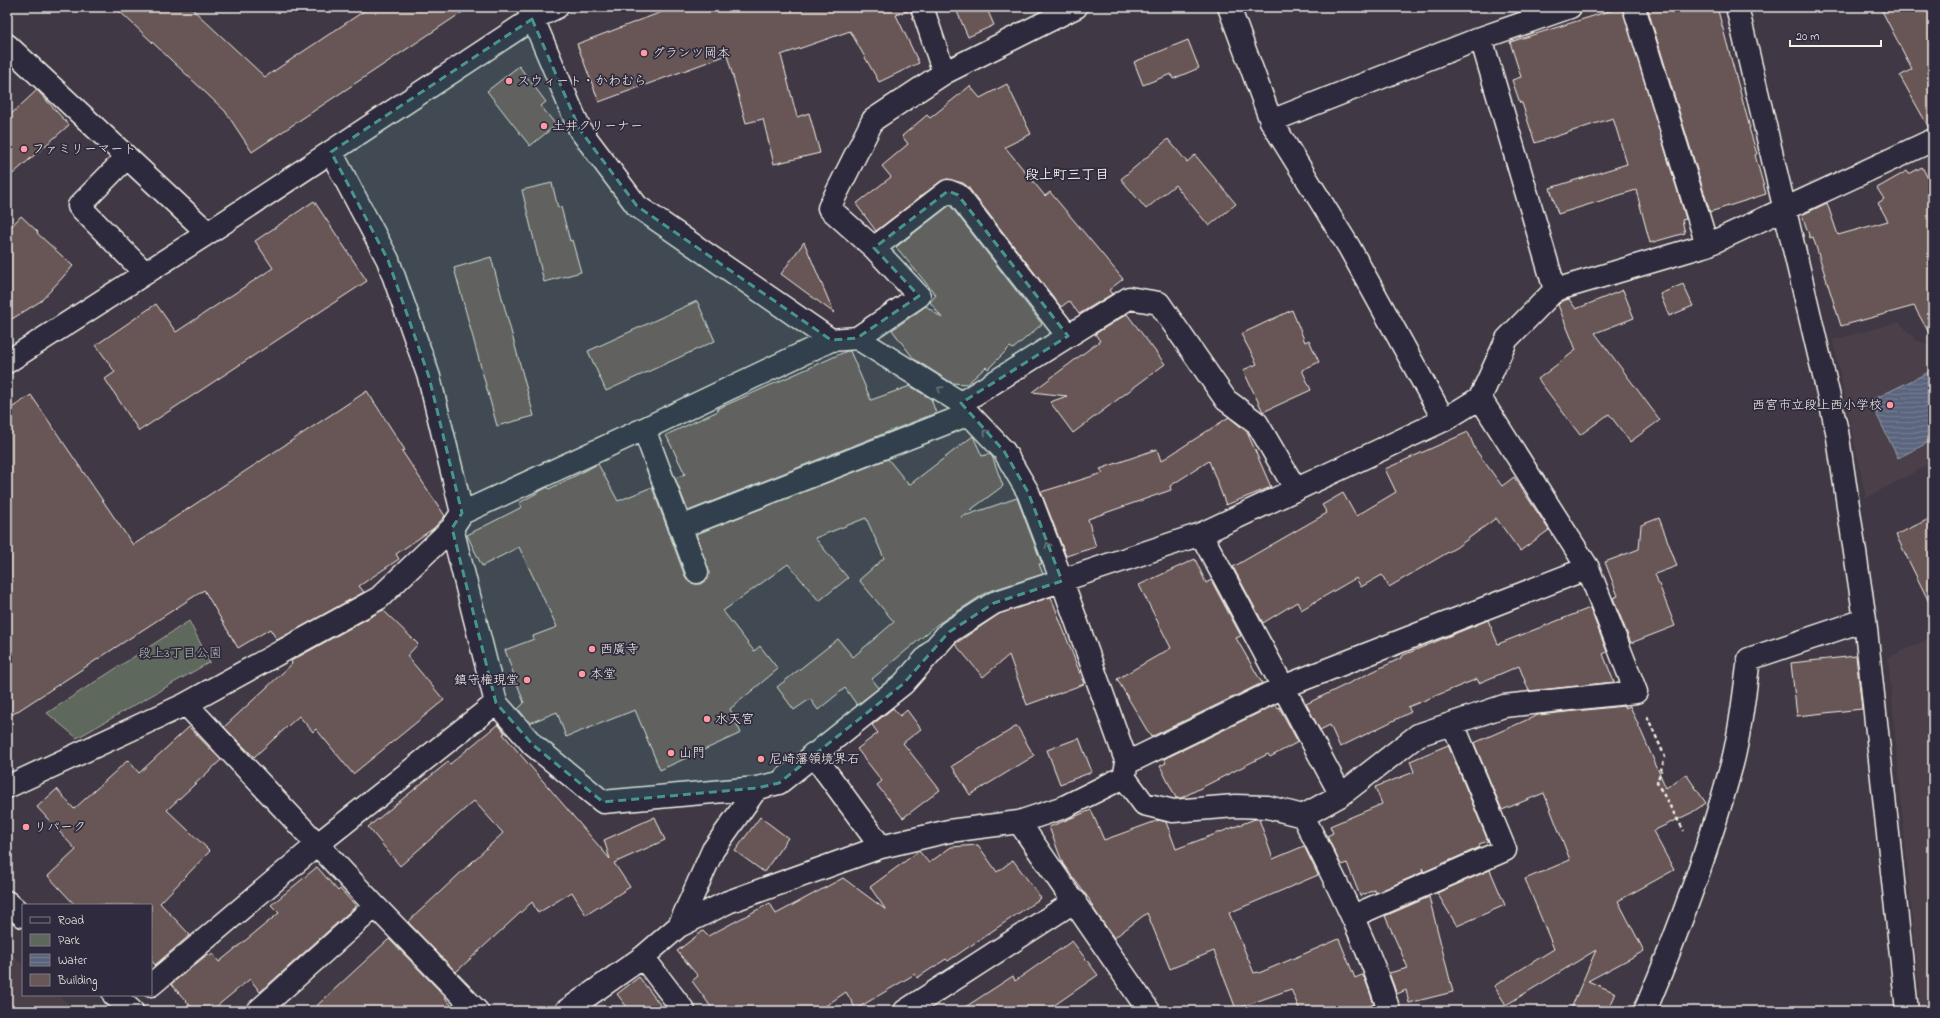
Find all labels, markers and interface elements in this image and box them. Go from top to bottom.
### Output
scale bar [1790,22,1881,48]
text: 20 m [1796,28,1819,46]
place label: グランツ岡本 [652,44,730,63]
marker: グランツ岡本 [639,48,649,58]
place label: スウィート・かわむら [517,72,647,91]
marker: スウィート・かわむら [504,76,514,86]
place label: 土井クリーナー [552,117,643,136]
marker: 土井クリーナー [539,121,549,131]
place label: ファミリーマート [32,140,136,159]
marker: ファミリーマート [19,144,29,154]
district label: 段上町三丁目 [1025,165,1109,186]
one-way arrow [937,386,944,394]
place label: 西宮市立段上西小学校 [1752,396,1882,415]
marker: 西宮市立段上西小学校 [1885,400,1895,410]
one-way arrow [983,429,991,437]
one-way arrow [1045,541,1053,549]
place label: 西廣寺 [600,640,639,659]
park label: 段上3丁目公園 [138,644,222,663]
marker: 西廣寺 [587,644,597,654]
place label: 本堂 [590,665,616,684]
marker: 本堂 [577,669,587,679]
place label: 鎮守権現堂 [454,671,519,690]
marker: 鎮守権現堂 [522,675,532,685]
place label: 水天宮 [715,710,754,729]
marker: 水天宮 [702,714,712,724]
place label: 山門 [679,744,705,763]
marker: 山門 [666,748,676,758]
place label: 尼崎藩領境界石 [769,750,860,769]
marker: 尼崎藩領境界石 [756,754,766,764]
place label: リパーク [34,818,86,837]
marker: リパーク [21,822,31,832]
legend [22,904,152,996]
text: Road [58,912,84,930]
text: Park [58,932,80,950]
text: Water [58,952,87,970]
text: Building [57,972,97,991]

